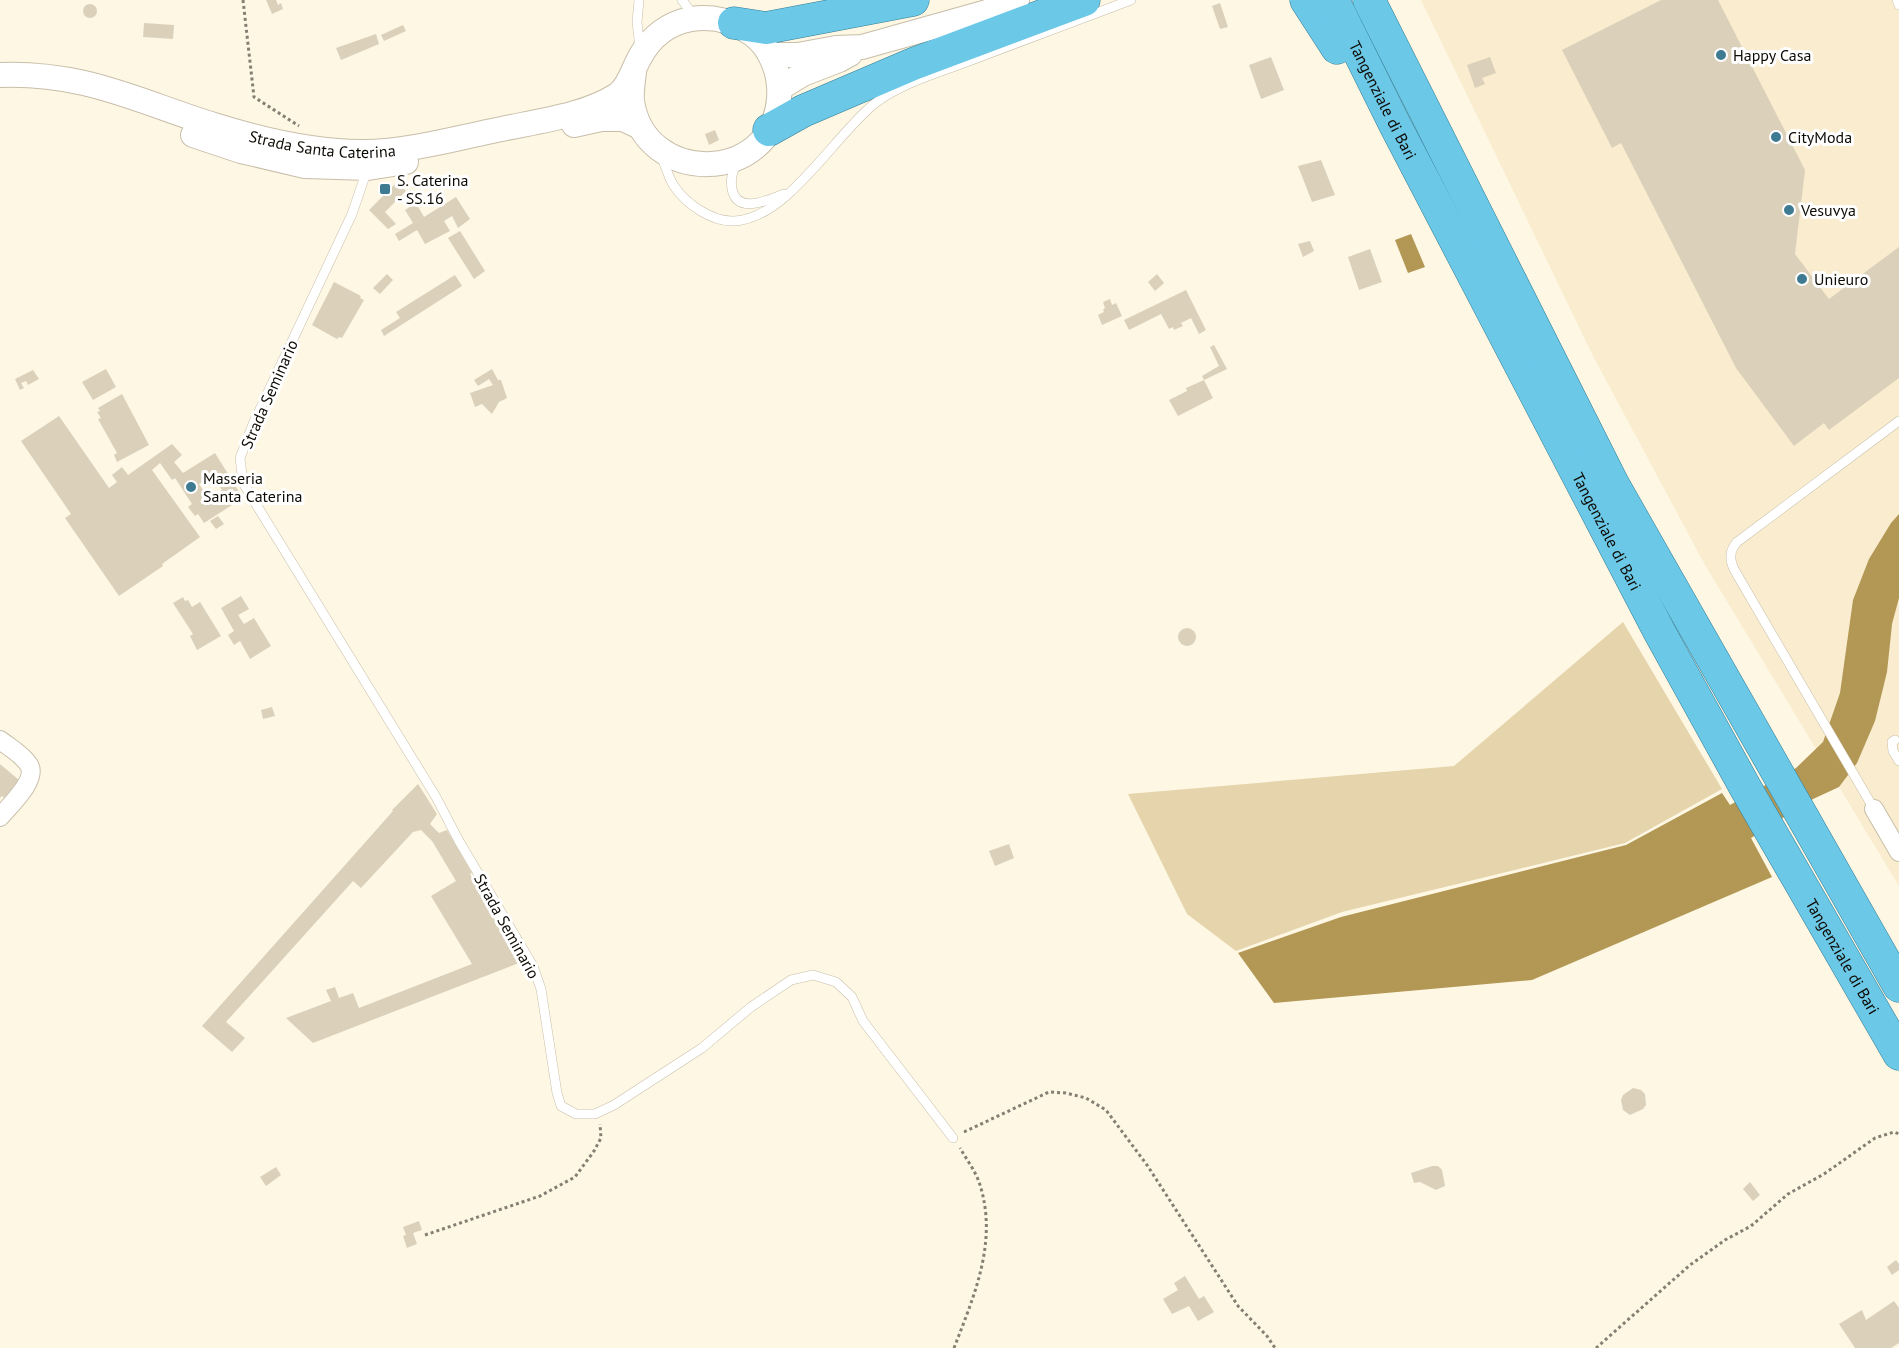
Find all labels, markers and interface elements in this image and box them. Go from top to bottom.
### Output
street label: Tangenziale di Bari [1345,38,1421,163]
place label: Happy Casa [1733,45,1811,65]
marker: Happy Casa [1714,48,1728,62]
street label: Strada Santa Caterina [247,126,397,162]
place label: CityModa [1788,127,1852,147]
marker: CityModa [1769,130,1783,144]
place label: S. Caterina - SS.16 [397,170,469,208]
marker: S. Caterina - SS.16 [378,182,392,196]
place label: Vesuvya [1800,200,1856,220]
marker: Vesuvya [1782,203,1796,217]
place label: Unieuro [1814,269,1868,289]
marker: Unieuro [1795,272,1809,286]
street label: Strada Seminario [236,336,302,452]
place label: Masseria Santa Caterina [203,468,302,506]
street label: Tangenziale di Bari [1568,469,1646,594]
marker: Masseria Santa Caterina [184,480,198,494]
street label: Strada Seminario [470,870,544,982]
street label: Tangenziale di Bari [1802,895,1884,1018]

